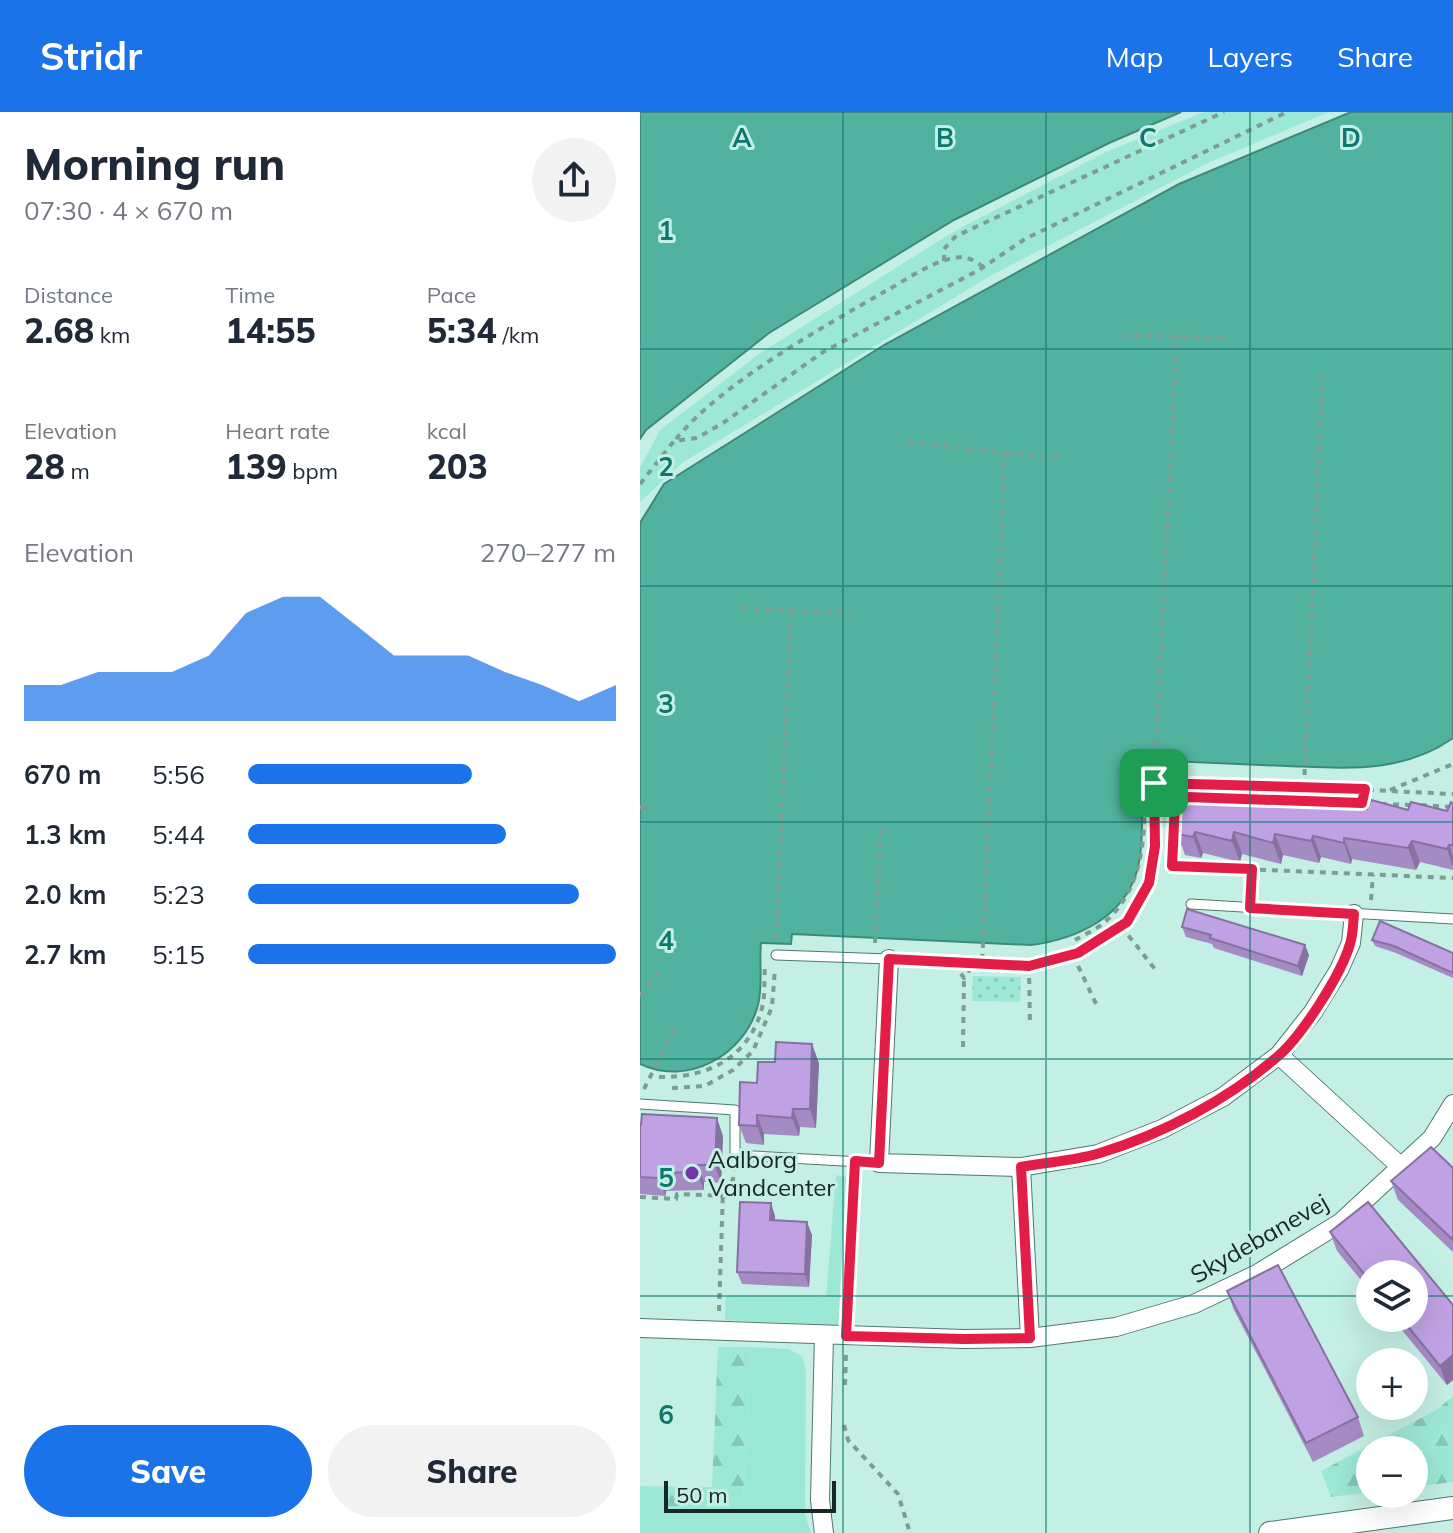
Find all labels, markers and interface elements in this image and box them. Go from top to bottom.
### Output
text: Stridr [40,32,142,80]
text: Map [1106,39,1163,74]
text: Layers [1207,39,1293,74]
text: Share [1337,39,1413,74]
text: A [732,121,752,154]
text: B [936,121,954,154]
text: C [1139,121,1157,154]
text: D [1341,121,1361,154]
text: Morning run [24,136,285,191]
button: share [532,138,616,222]
text: 07:30 · 4 × 670 m [24,194,233,227]
text: 1 [658,214,674,247]
text: Distance [24,281,113,309]
text: Time [225,281,275,309]
text: Pace [427,281,476,309]
text: 2.68 [24,309,94,352]
text: 14:55 [225,309,316,352]
text: 5:34 [427,309,497,352]
text: km [94,321,130,349]
text: /km [497,321,539,349]
text: Elevation [24,417,117,445]
text: Heart rate [225,417,330,445]
text: kcal [427,417,467,445]
text: 28 [24,445,65,488]
text: 139 [225,445,287,488]
text: 203 [427,445,488,488]
text: 2 [658,450,674,483]
text: m [65,457,90,485]
text: bpm [287,457,338,485]
text: Elevation [24,536,134,569]
text: 270–277 m [480,536,616,569]
text: 3 [658,687,674,720]
pin [1120,749,1188,817]
text: 670 m [24,758,101,791]
text: 5:56 [152,758,205,791]
icon: arrive [1132,761,1176,805]
text: 1.3 km [24,818,107,851]
text: 5:44 [152,818,205,851]
text: 2.0 km [24,878,107,911]
text: 5:23 [152,878,205,911]
text: 4 [658,924,674,957]
text: 2.7 km [24,938,107,971]
text: 5:15 [152,938,205,971]
place label: Aalborg Vandcenter [708,1144,835,1202]
text: 5 [658,1161,674,1194]
marker: Aalborg Vandcenter [683,1164,701,1182]
street label: Skydebanevej [1185,1186,1333,1290]
map controls [1356,1260,1428,1508]
button: layers [1356,1260,1428,1332]
button: + [1356,1348,1428,1420]
text: 6 [658,1398,674,1431]
button: Save [24,1425,312,1517]
button: Share [328,1425,616,1517]
button: − [1356,1436,1428,1508]
scale bar [664,1477,836,1513]
text: 50 m [676,1481,727,1509]

